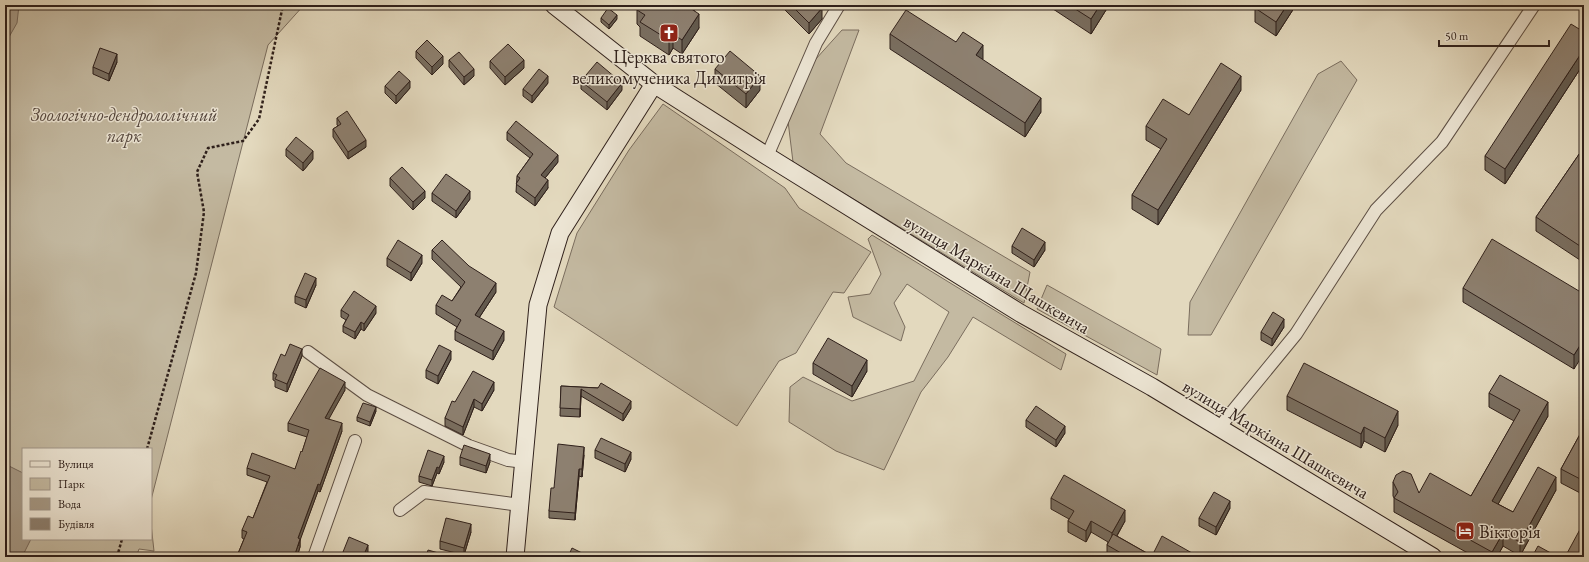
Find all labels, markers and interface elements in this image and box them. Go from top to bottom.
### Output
church icon: Церква святого великомученика Димитрія [658,22,680,44]
scale bar [1439,22,1549,48]
text: 50 m [1445,28,1469,44]
place label: Церква святого великомученика Димитрія [572,45,766,89]
park label: Зоологічно-дендрололічний парк [31,103,217,148]
street label: вулиця Маркіяна Шашкевича [900,209,1095,339]
street label: вулиця Маркіяна Шашкевича [1179,374,1374,504]
legend [22,448,152,540]
text: Вулиця [58,456,94,472]
text: Парк [58,476,85,492]
text: Вода [58,496,81,512]
text: Будівля [58,516,95,532]
hotel icon: Вікторія [1454,520,1476,542]
place label: Вікторія [1479,520,1541,543]

